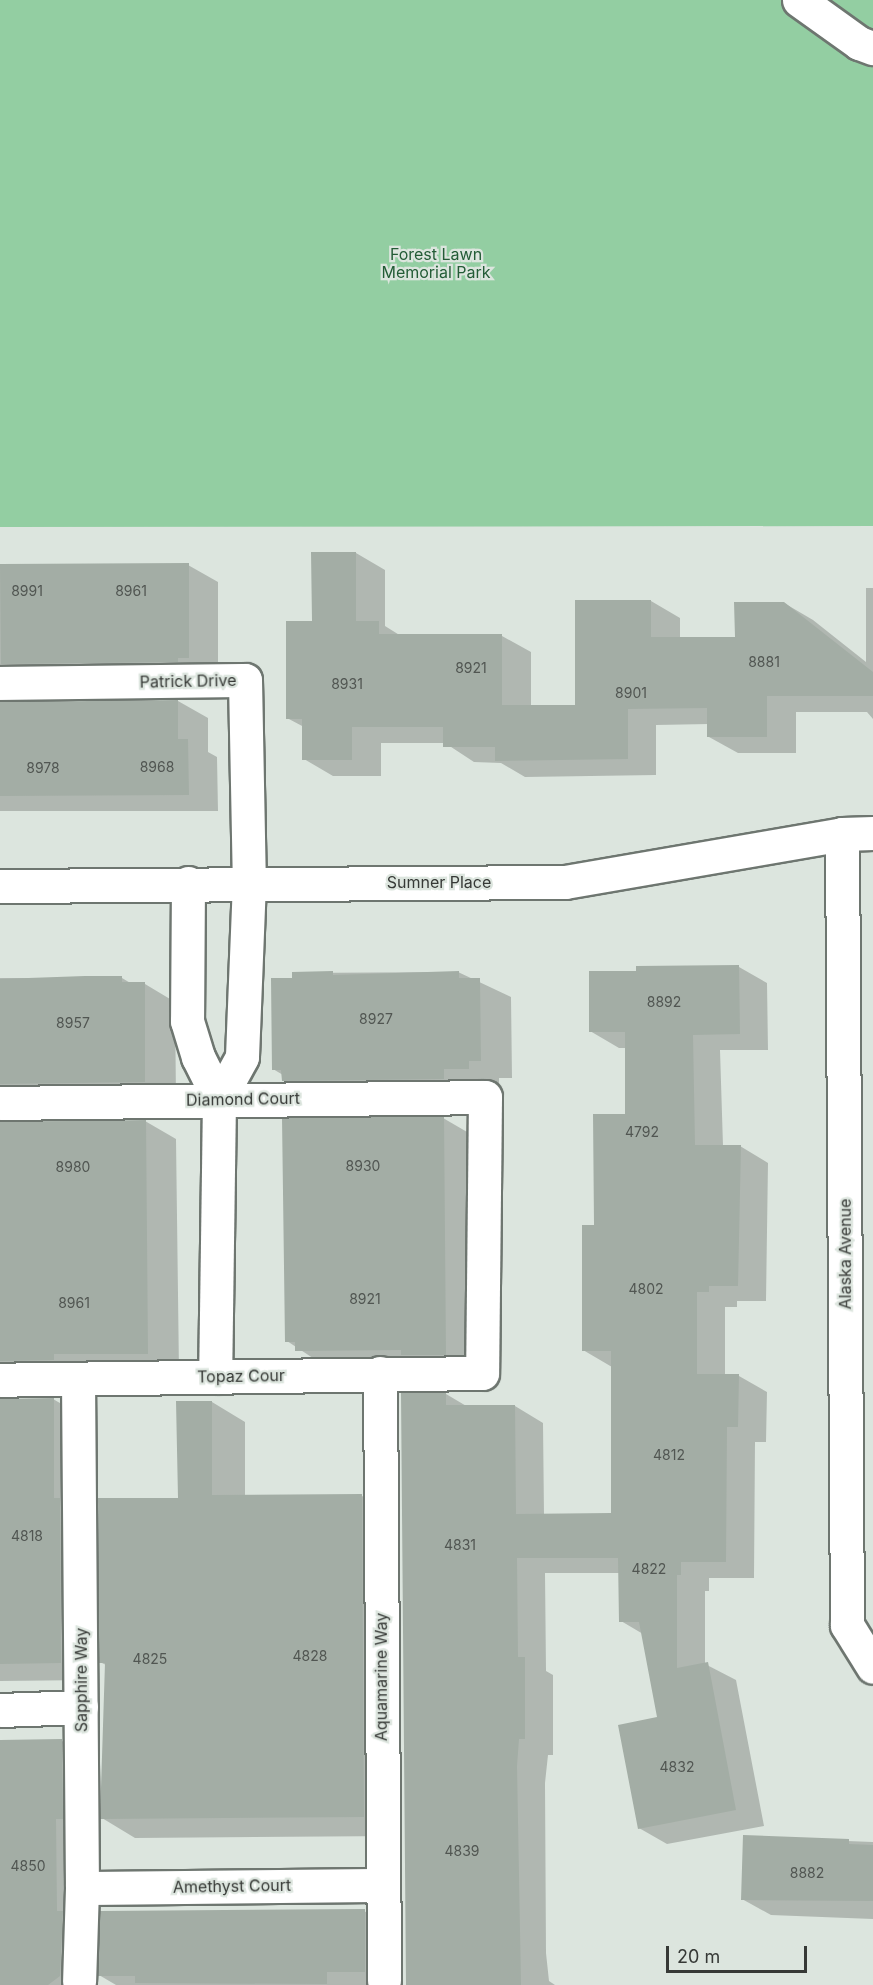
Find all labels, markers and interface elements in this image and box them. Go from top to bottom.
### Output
park label: Forest Lawn Memorial Park [381,244,491,282]
house number: 8991 [11,583,43,599]
house number: 8961 [115,583,147,599]
house number: 8881 [748,654,780,670]
house number: 8921 [455,660,487,676]
street label: Patrick Drive [139,671,237,691]
house number: 8931 [331,676,363,692]
house number: 8901 [615,685,647,701]
house number: 8968 [140,759,174,775]
house number: 8978 [26,760,60,776]
street label: Sumner Place [387,872,491,892]
house number: 8892 [647,994,681,1010]
house number: 8927 [359,1011,393,1027]
house number: 8957 [56,1015,90,1031]
street label: Diamond Court [186,1088,300,1110]
house number: 4792 [625,1124,659,1140]
house number: 8930 [346,1158,380,1174]
house number: 8980 [56,1159,90,1175]
street label: Alaska Avenue [835,1199,855,1309]
house number: 4802 [628,1281,664,1297]
house number: 8921 [349,1291,381,1307]
house number: 8961 [58,1295,90,1311]
street label: Topaz Cour [197,1366,285,1386]
house number: 4812 [653,1447,685,1463]
house number: 4818 [11,1528,43,1544]
house number: 4831 [444,1537,476,1553]
house number: 4822 [632,1561,666,1577]
street label: Aquamarine Way [371,1613,391,1741]
street label: Sapphire Way [71,1628,91,1732]
house number: 4828 [293,1648,327,1664]
house number: 4825 [133,1651,167,1667]
house number: 4832 [660,1759,694,1775]
house number: 4839 [444,1843,480,1859]
house number: 4850 [10,1858,46,1874]
house number: 8882 [790,1865,824,1881]
street label: Amethyst Court [173,1875,291,1897]
scale bar [669,1934,810,1972]
text: 20 m [677,1946,720,1967]

